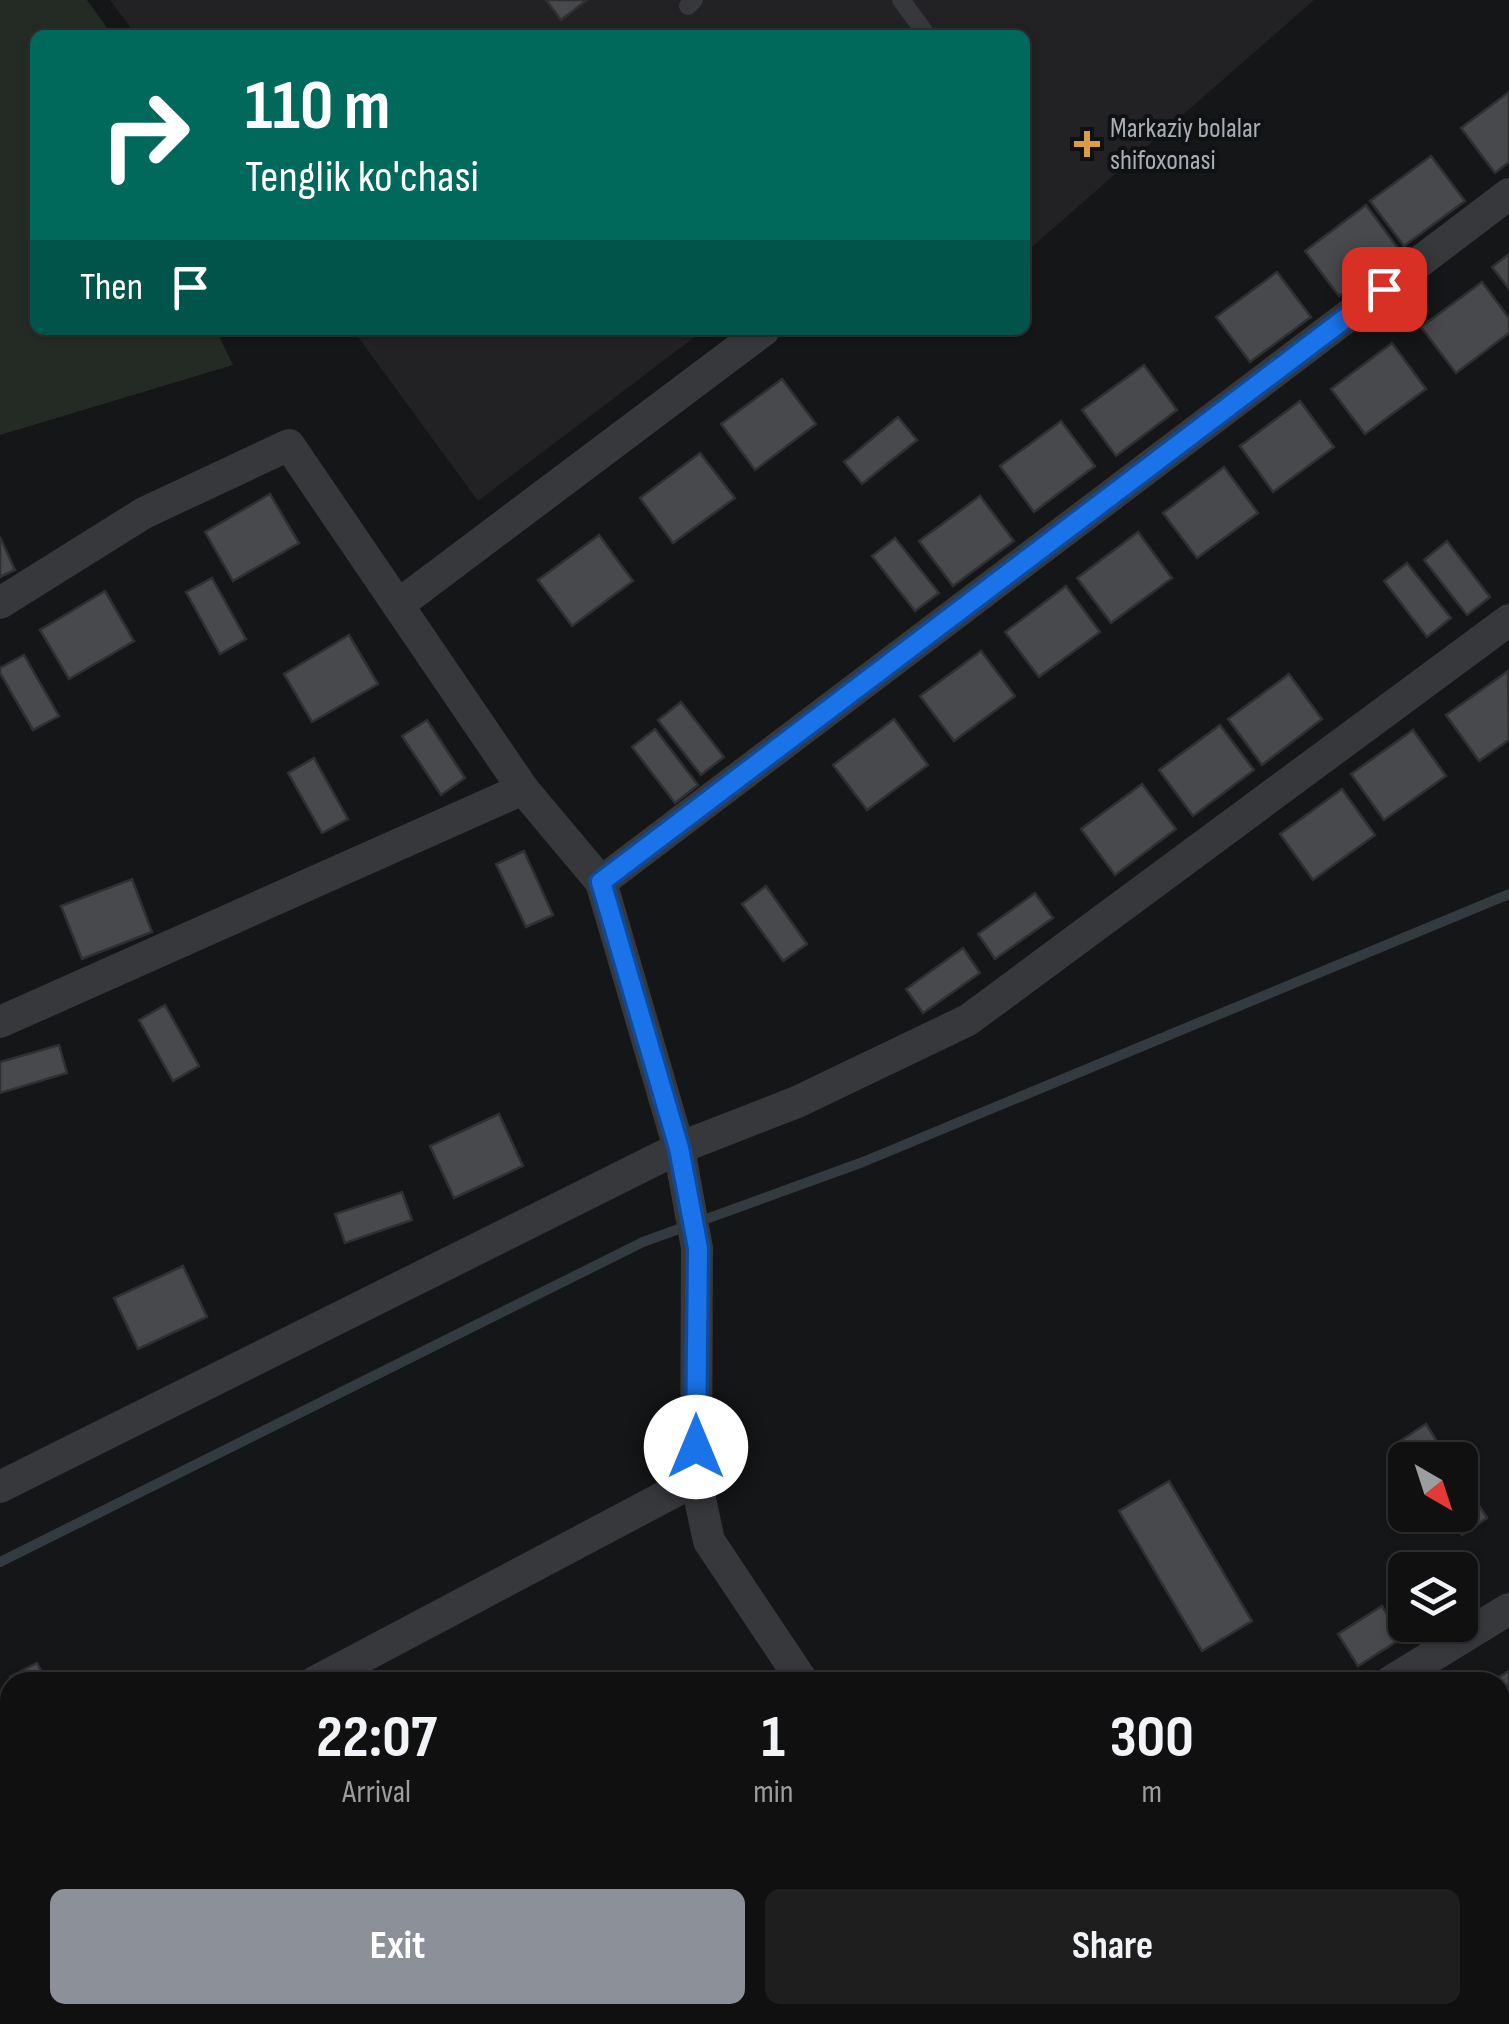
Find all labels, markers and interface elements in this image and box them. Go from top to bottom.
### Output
text: 110 m [245,65,391,149]
icon: right [80,70,210,200]
place label: Markaziy bolalar shifoxonasi [1110,112,1261,177]
marker: Markaziy bolalar shifoxonasi [1074,131,1100,157]
text: Tenglik ko'chasi [245,150,479,205]
pin [1342,247,1427,332]
icon: arrive [163,260,218,315]
icon: arrive [1357,262,1412,317]
text: Then [80,265,143,310]
position arrow [644,1395,748,1499]
north arrow [1388,1442,1478,1532]
map controls [1388,1442,1478,1642]
button: layers [1388,1552,1478,1642]
text: 22:07 [316,1702,437,1774]
text: 1 [762,1702,785,1774]
text: 300 [1110,1702,1194,1774]
text: Arrival [342,1773,411,1812]
text: min [753,1773,793,1812]
text: m [1141,1773,1162,1812]
button: Exit [50,1889,745,2004]
button: Share [765,1889,1460,2004]

